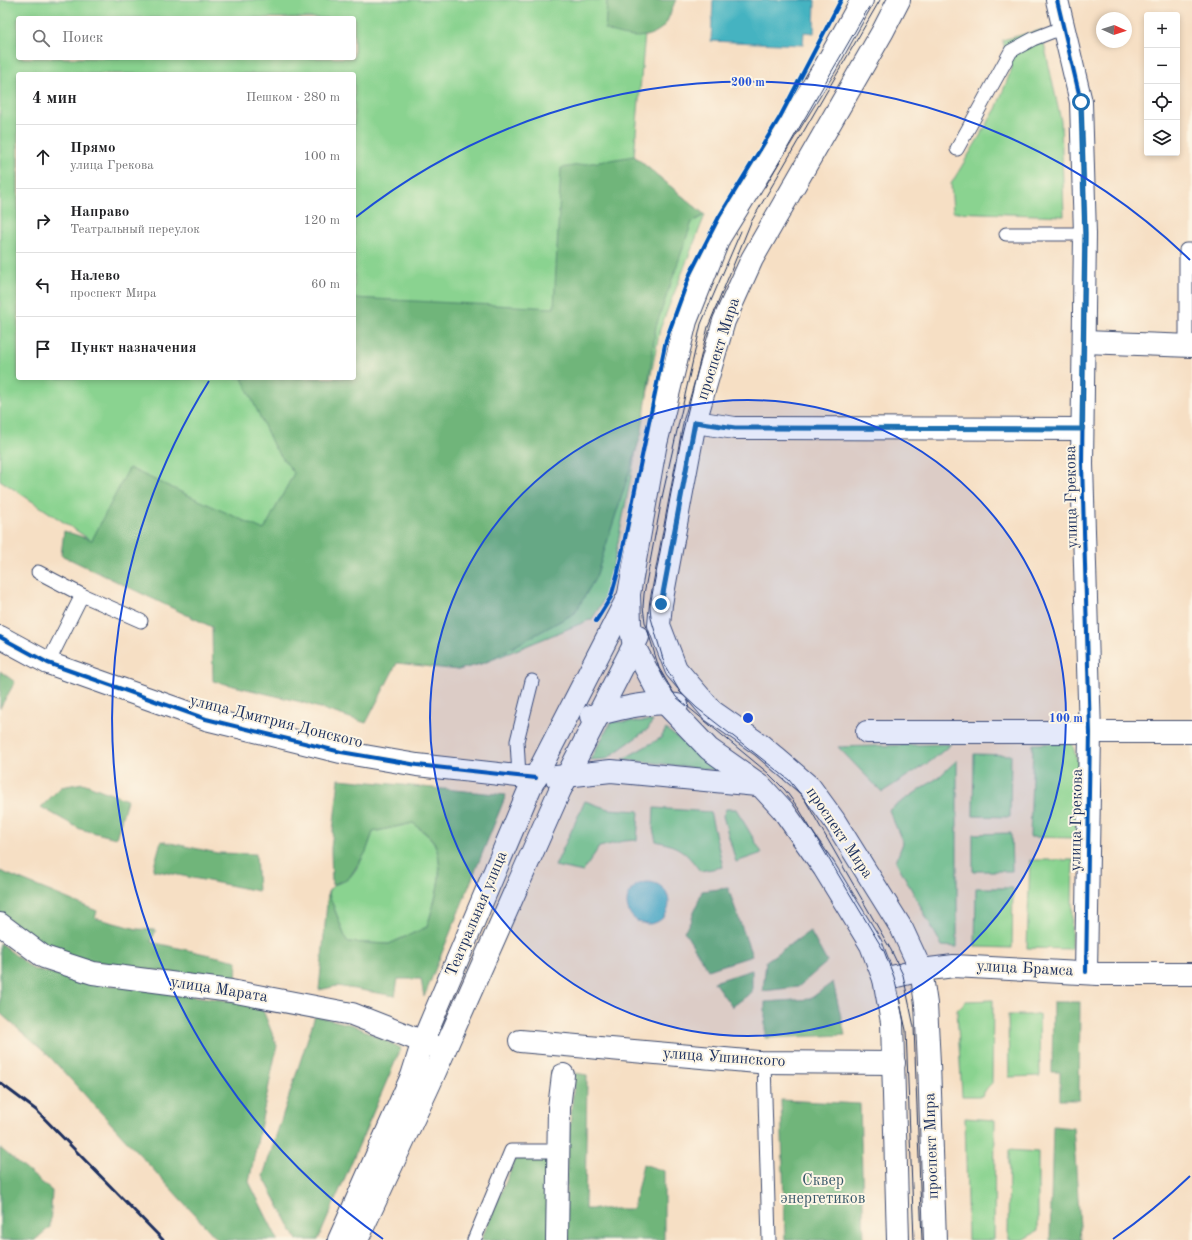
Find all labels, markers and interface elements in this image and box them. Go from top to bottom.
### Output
north arrow [1096,12,1132,48]
map controls [1144,12,1180,156]
button: + [1144,12,1180,48]
search box [16,16,356,60]
icon: search [30,27,52,49]
text: Поиск [62,31,103,46]
button: − [1144,48,1180,84]
text: 200 m [731,77,765,89]
button: locate [1144,84,1180,120]
text: 4 мин [32,90,77,107]
text: Пешком · 280 m [246,91,340,104]
route start [1072,93,1090,111]
button: layers [1144,120,1180,156]
text: Прямо [70,141,116,156]
icon: ahead [32,146,54,168]
text: 100 m [303,150,340,163]
text: улица Грекова [70,159,154,172]
text: Направо [70,205,129,220]
icon: right [32,210,54,232]
text: 120 m [303,214,340,227]
text: Театральный переулок [70,223,200,236]
text: Налево [70,269,120,284]
icon: left [32,274,54,296]
text: 60 m [311,278,340,291]
text: проспект Мира [70,287,156,300]
street label: проспект Мира [695,296,743,402]
icon: arrive [32,338,54,360]
text: Пункт назначения [70,341,197,356]
street label: улица Грекова [1063,445,1081,549]
route end [652,595,670,613]
street label: улица Дмитрия Донского [188,693,364,751]
centre of rings [741,711,755,725]
text: 100 m [1049,713,1083,725]
street label: улица Грекова [1068,768,1086,872]
street label: проспект Мира [803,784,875,882]
street label: Театральная улица [443,849,511,979]
street label: улица Брамса [976,958,1074,980]
street label: улица Марата [169,974,269,1006]
street label: улица Ушинского [662,1046,786,1070]
street label: проспект Мира [922,1092,942,1199]
park label: Сквер энергетиков [781,1173,865,1207]

